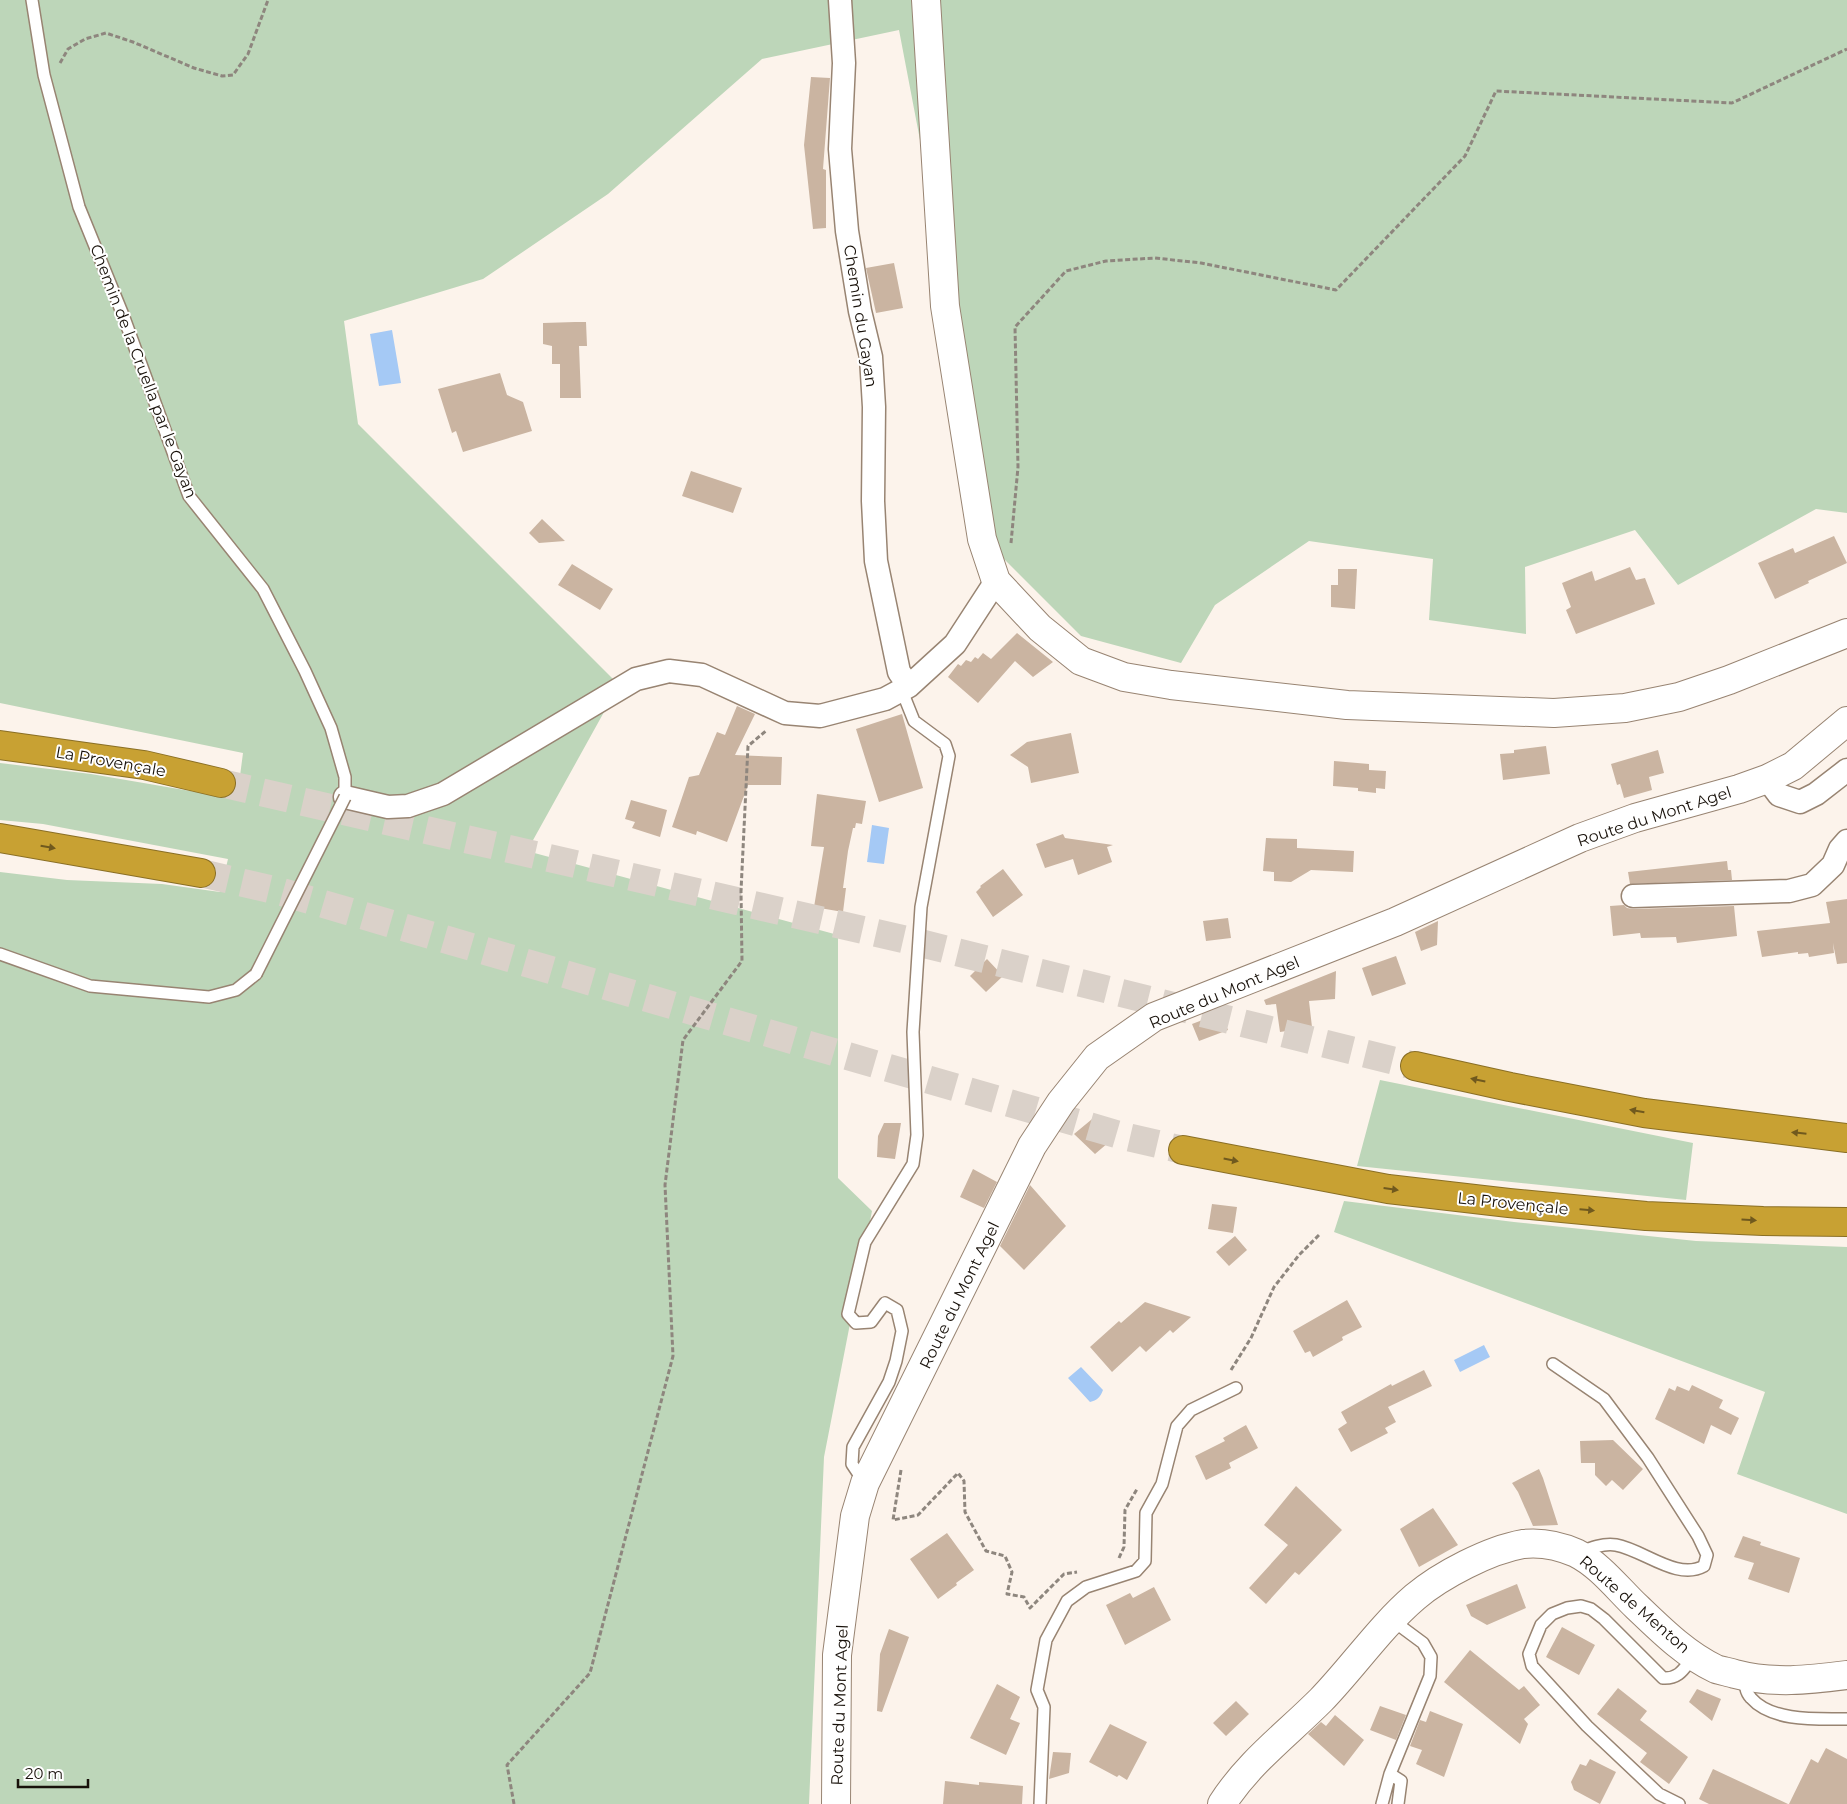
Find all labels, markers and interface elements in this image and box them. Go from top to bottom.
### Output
street label: Chemin de la Cruella par le Gayan [86,242,201,501]
street label: Chemin du Gayan [840,243,881,389]
street label: La Provençale [54,742,167,781]
street label: Route du Mont Agel [1574,783,1734,850]
one-way arrow [40,843,56,851]
street label: Route du Mont Agel [1146,952,1302,1033]
one-way arrow [1470,1076,1486,1084]
one-way arrow [1629,1107,1645,1115]
one-way arrow [1790,1129,1806,1137]
one-way arrow [1223,1156,1239,1164]
one-way arrow [1383,1185,1399,1193]
street label: La Provençale [1457,1188,1569,1219]
one-way arrow [1579,1206,1595,1214]
one-way arrow [1741,1217,1757,1225]
street label: Route du Mont Agel [916,1219,1003,1372]
street label: Route de Menton [1576,1551,1694,1657]
street label: Route du Mont Agel [827,1624,852,1786]
scale bar [18,1756,88,1788]
text: 20 m [25,1764,63,1783]

